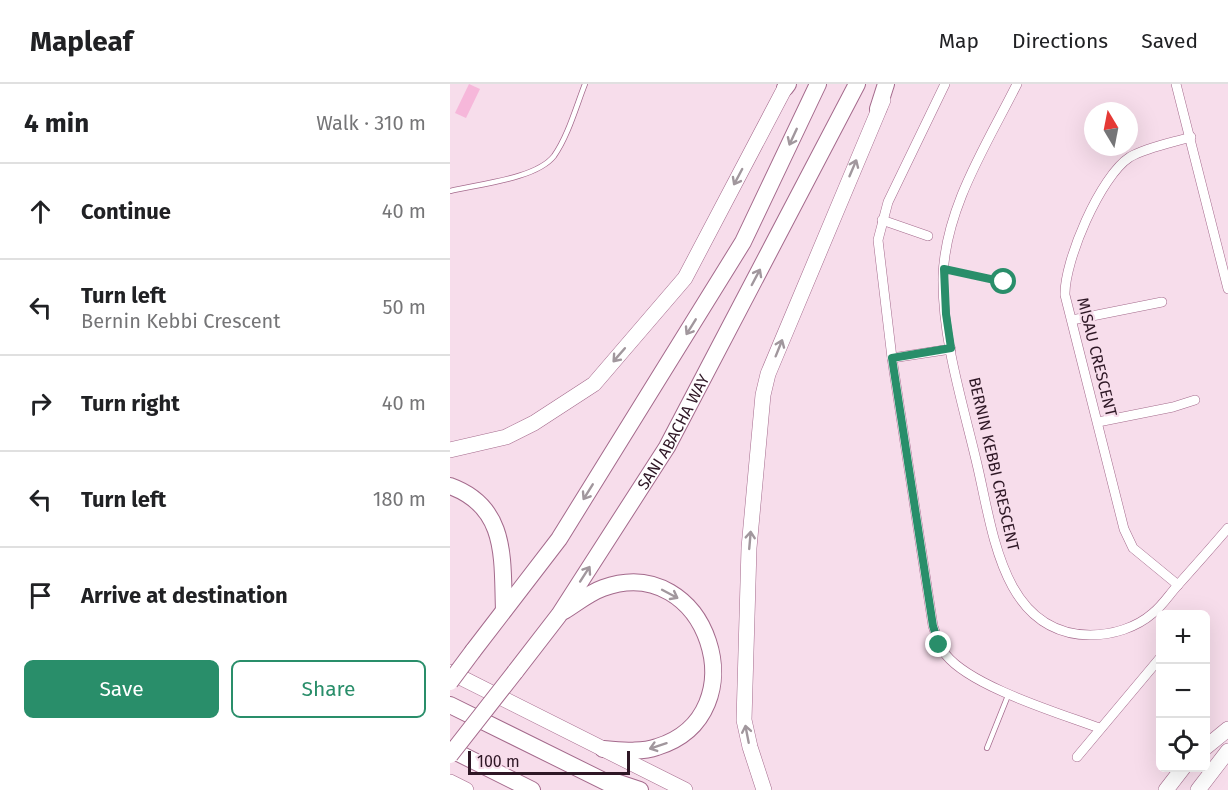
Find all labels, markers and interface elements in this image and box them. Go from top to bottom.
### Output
text: Mapleaf [30,25,133,58]
text: Map [939,28,979,54]
text: Directions [1012,28,1108,54]
text: Saved [1141,28,1198,54]
north arrow [1084,102,1138,156]
text: 4 min [24,108,89,139]
text: Walk · 310 m [316,111,426,135]
one-way arrow [787,127,798,145]
one-way arrow [848,159,859,177]
one-way arrow [732,168,744,185]
icon: ahead [24,195,57,228]
text: Continue [81,198,171,225]
text: 40 m [382,199,426,223]
route start [990,268,1016,294]
one-way arrow [750,269,762,287]
text: Turn left [81,282,166,309]
icon: left [24,291,57,324]
text: 50 m [382,295,426,319]
street label: MISAU CRESCENT [1073,295,1121,419]
text: Bernin Kebbi Crescent [81,309,281,333]
one-way arrow [684,318,696,335]
one-way arrow [774,339,785,357]
one-way arrow [612,347,625,363]
street label: SANI ABACHA WAY [633,371,713,493]
street label: BERNIN KEBBI CRESCENT [965,375,1023,553]
icon: right [24,387,57,420]
text: Turn right [81,390,180,417]
text: 40 m [382,391,426,415]
icon: left [24,483,57,516]
one-way arrow [581,483,593,500]
text: Turn left [81,486,166,513]
text: 180 m [373,487,426,511]
one-way arrow [744,530,755,550]
one-way arrow [580,566,592,583]
icon: arrive [24,579,57,612]
text: Arrive at destination [81,582,288,609]
one-way arrow [660,588,678,600]
map controls [1156,610,1210,772]
button: + [1156,610,1210,664]
route end [925,631,951,657]
button: Save [24,660,219,718]
button: Share [231,660,426,718]
button: − [1156,664,1210,718]
button: locate [1156,718,1210,772]
one-way arrow [741,725,752,744]
one-way arrow [649,741,668,752]
scale bar [468,748,630,776]
text: 100 m [477,752,520,771]

